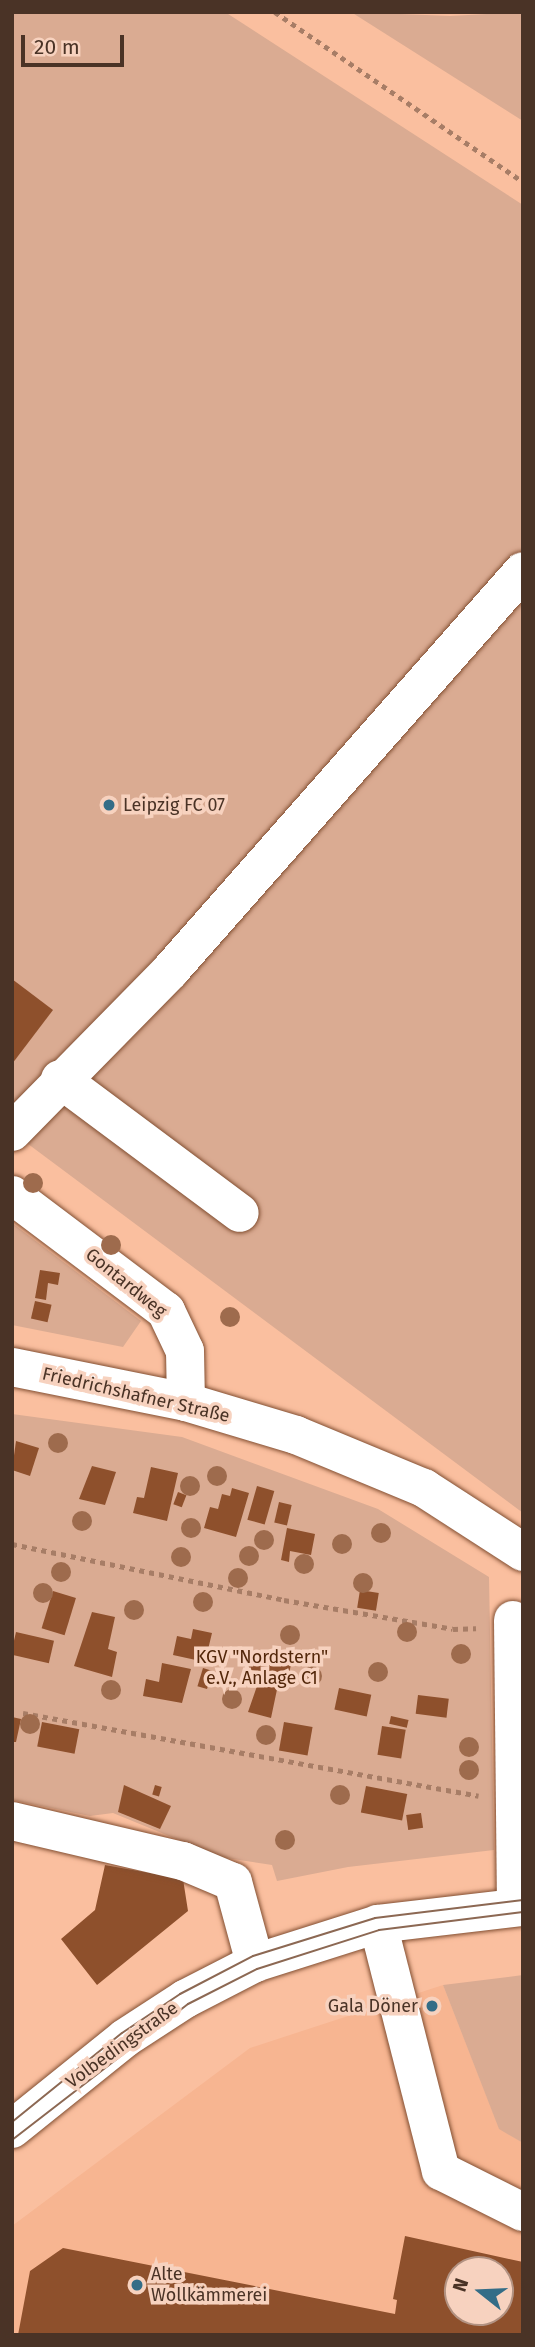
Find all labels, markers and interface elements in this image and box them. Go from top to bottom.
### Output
scale bar [24,21,128,65]
text: 20 m [34,34,80,60]
place label: Leipzig FC 07 [123,794,225,816]
marker: Leipzig FC 07 [101,797,117,813]
street label: Gontardweg [81,1244,171,1322]
street label: Friedrichshafner Straße [40,1363,232,1427]
park label: KGV "Nordstern" e.V., Anlage C1 [196,1647,328,1690]
place label: Gala Döner [328,1995,418,2017]
street label: Volbedingstraße [62,1997,182,2093]
marker: Gala Döner [424,1998,440,2014]
north arrow [444,2256,514,2326]
place label: Alte Wollkämmerei [151,2264,267,2306]
text: N [448,2275,473,2295]
marker: Alte Wollkämmerei [129,2277,145,2293]

